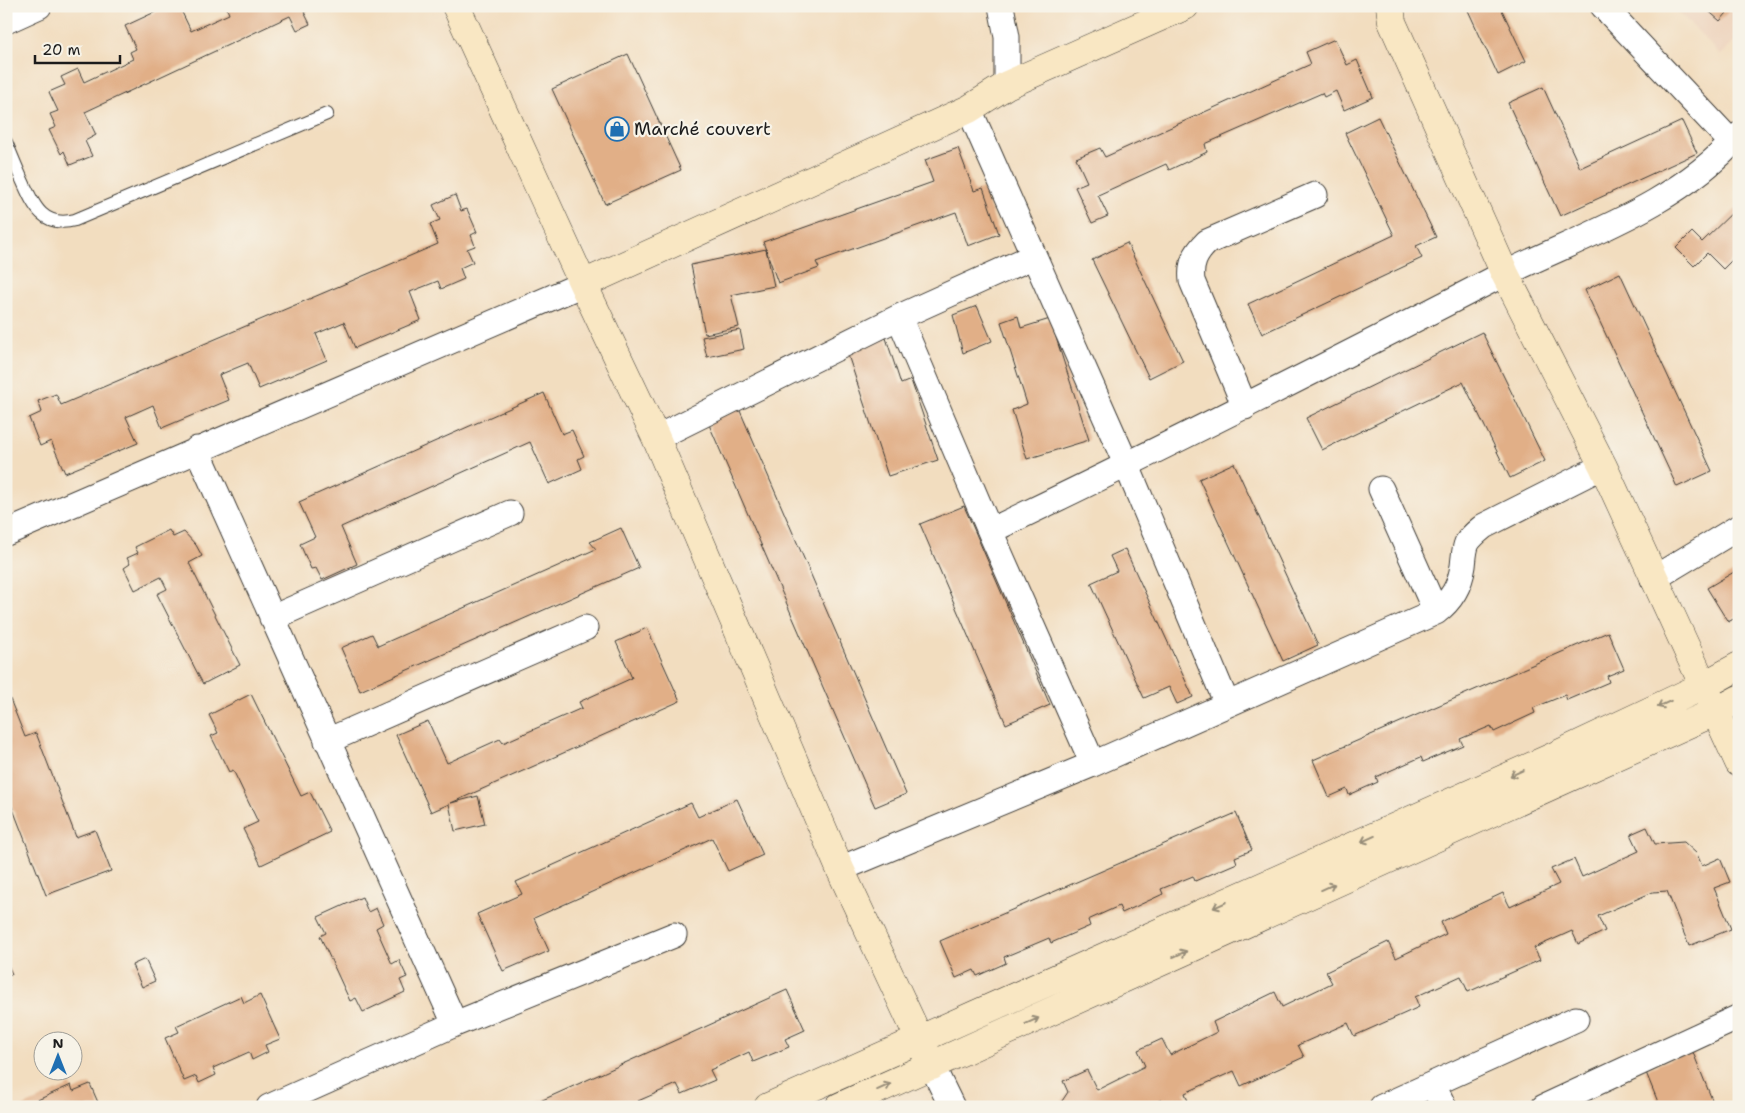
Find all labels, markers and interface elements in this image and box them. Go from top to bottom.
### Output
scale bar [35,32,120,64]
text: 20 m [42,40,81,60]
shop icon: Marché couvert [604,116,630,142]
place label: Marché couvert [634,117,771,141]
one-way arrow [1657,700,1672,709]
one-way arrow [1510,768,1525,778]
one-way arrow [1361,834,1376,844]
one-way arrow [1320,882,1335,891]
one-way arrow [1213,901,1228,911]
one-way arrow [1172,948,1187,958]
one-way arrow [1024,1015,1039,1025]
north arrow [32,1030,82,1080]
text: N [52,1034,64,1052]
one-way arrow [876,1082,891,1092]

